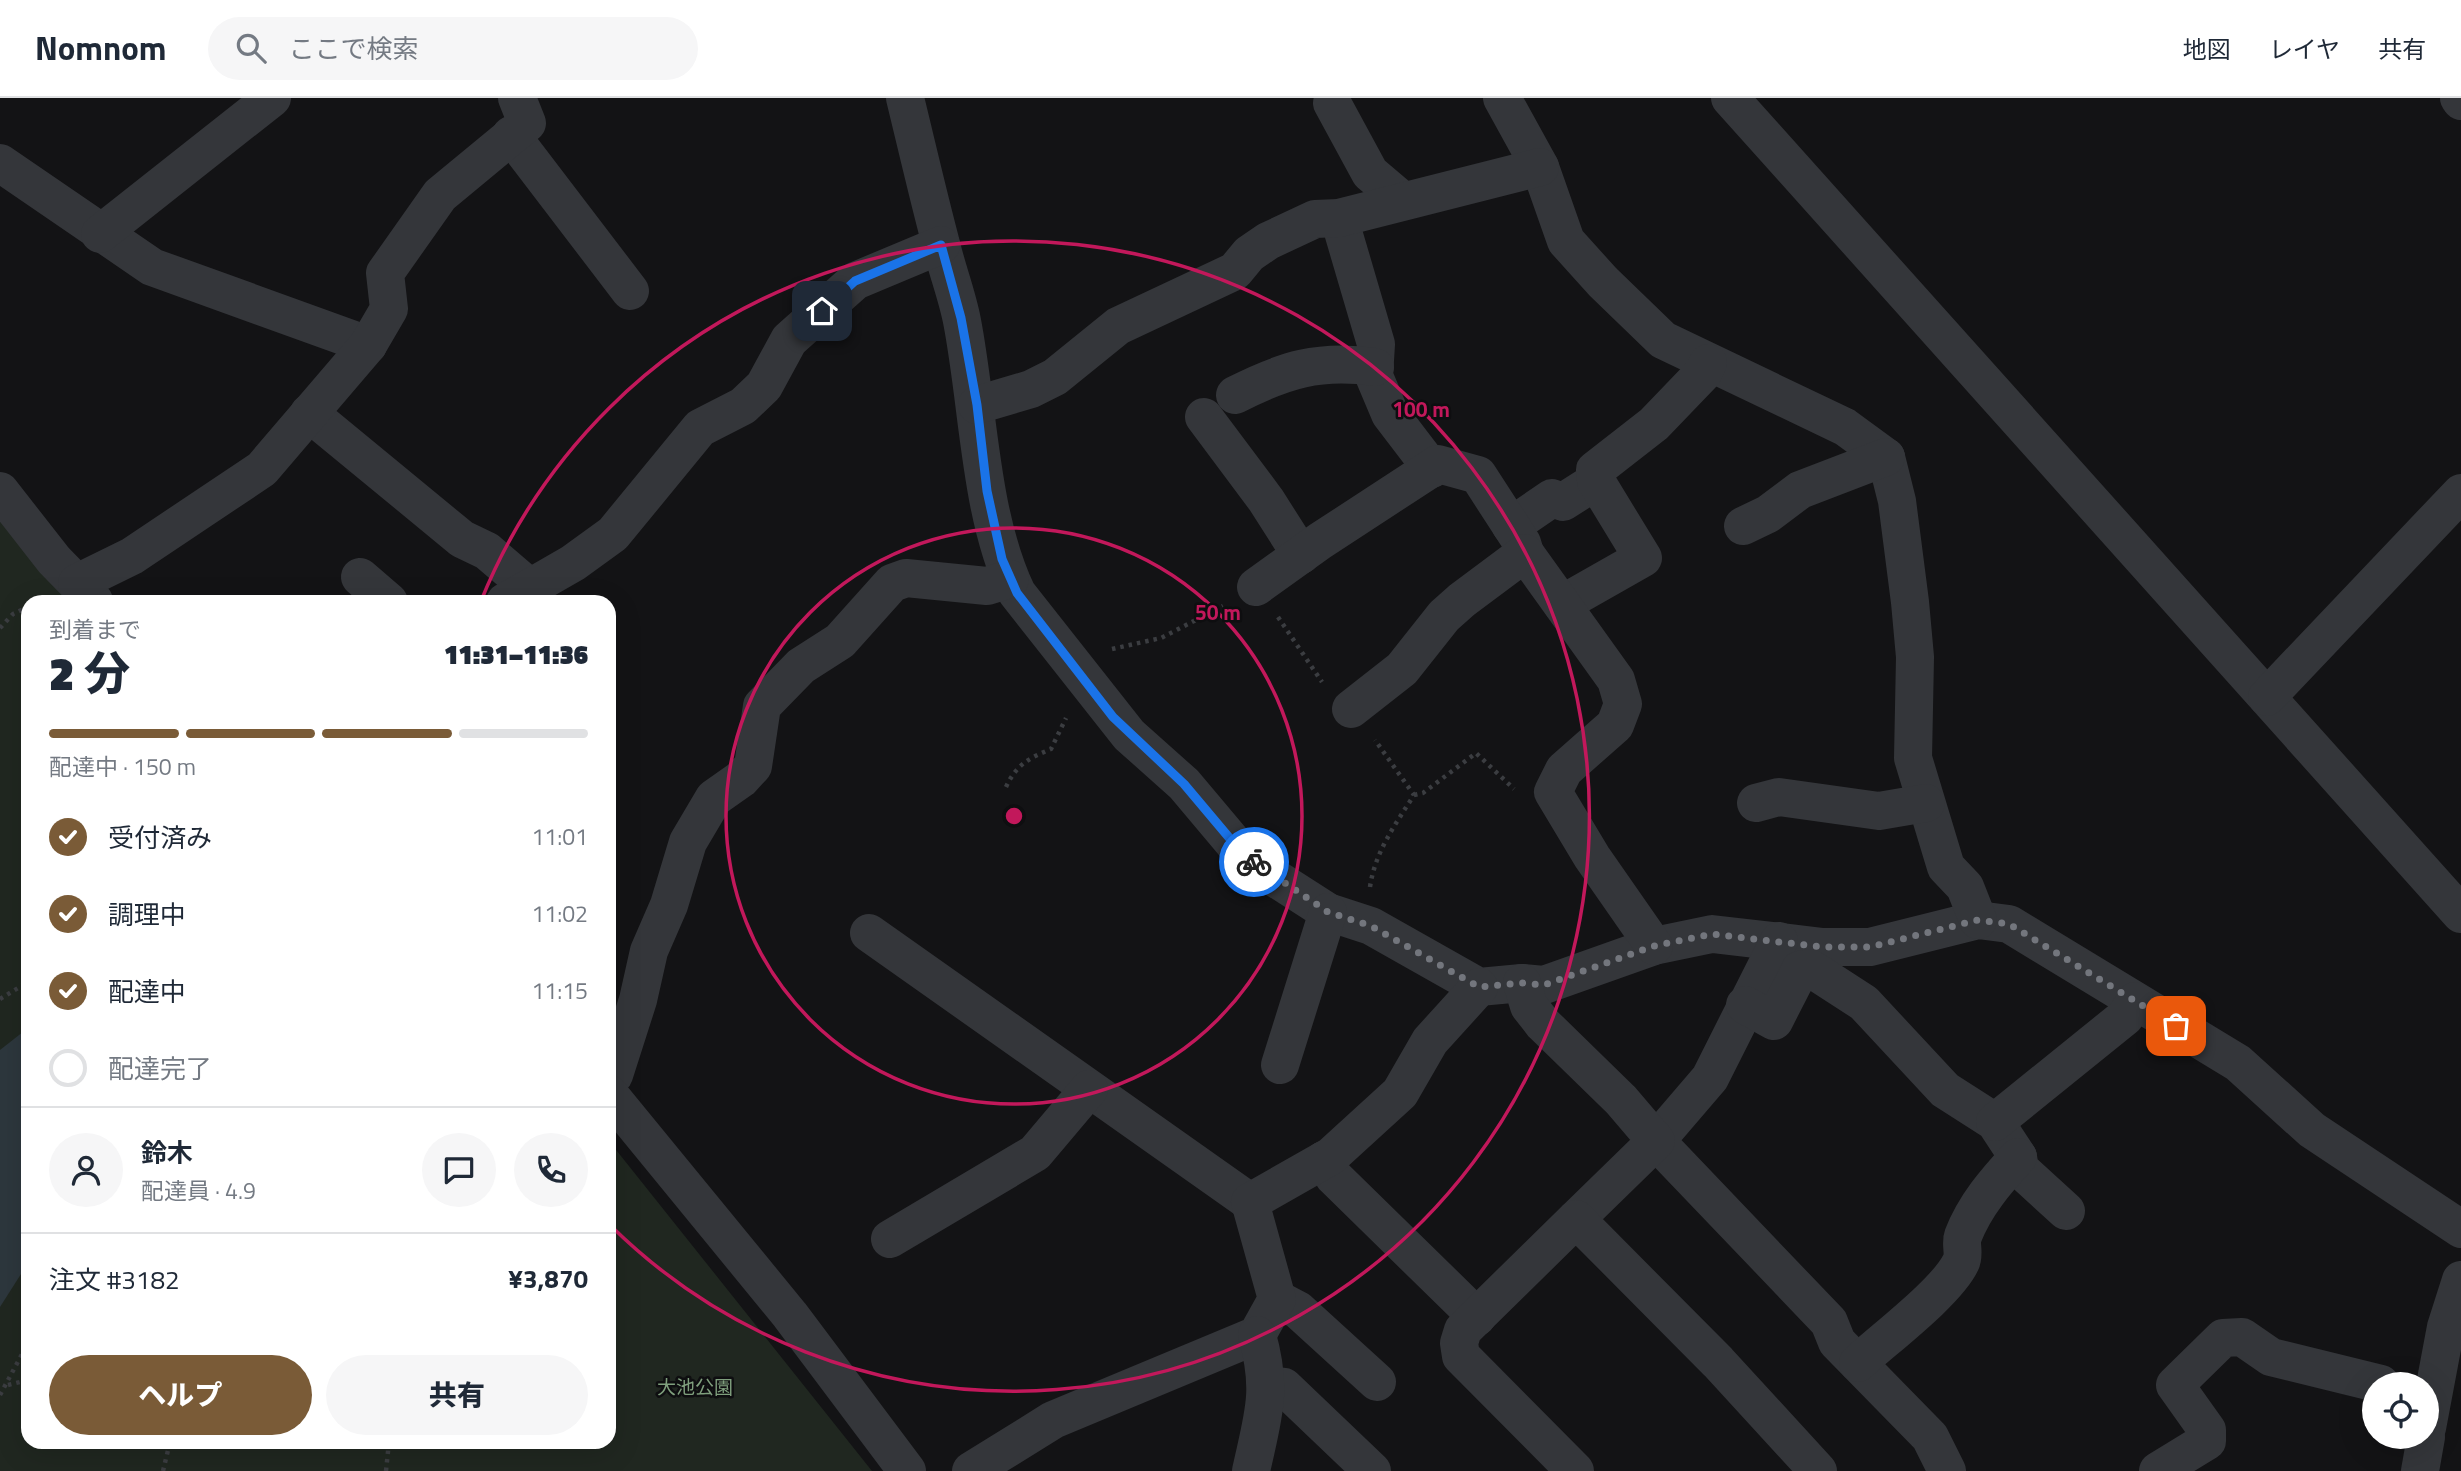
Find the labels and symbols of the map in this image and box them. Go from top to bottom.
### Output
pin [792,281,852,341]
text: 100 m [1392,393,1450,425]
text: 50 m [1195,596,1241,628]
centre of rings [1002,804,1026,828]
courier [1219,827,1289,897]
pin [2146,996,2206,1056]
park label: 大池公園 [657,1372,733,1401]

